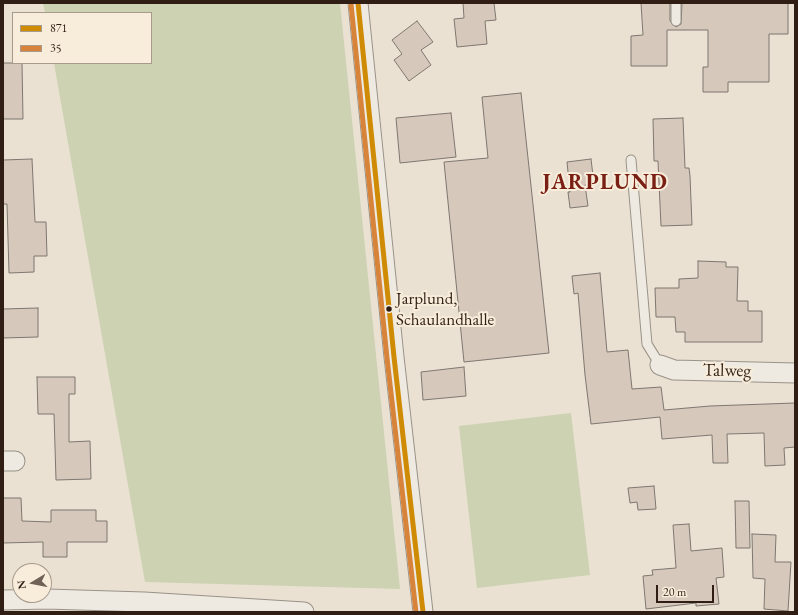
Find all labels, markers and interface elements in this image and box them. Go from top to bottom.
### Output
legend [12,12,152,64]
text: 871 [50,20,67,36]
text: 35 [50,40,62,56]
district label: JARPLUND [542,170,668,196]
place label: Jarplund, Schaulandhalle [396,289,494,329]
marker: Jarplund, Schaulandhalle [384,304,394,314]
street label: Talweg [703,360,751,382]
north arrow [12,563,52,603]
scale bar [658,577,716,603]
text: N [14,579,29,591]
text: 20 m [663,584,686,600]

